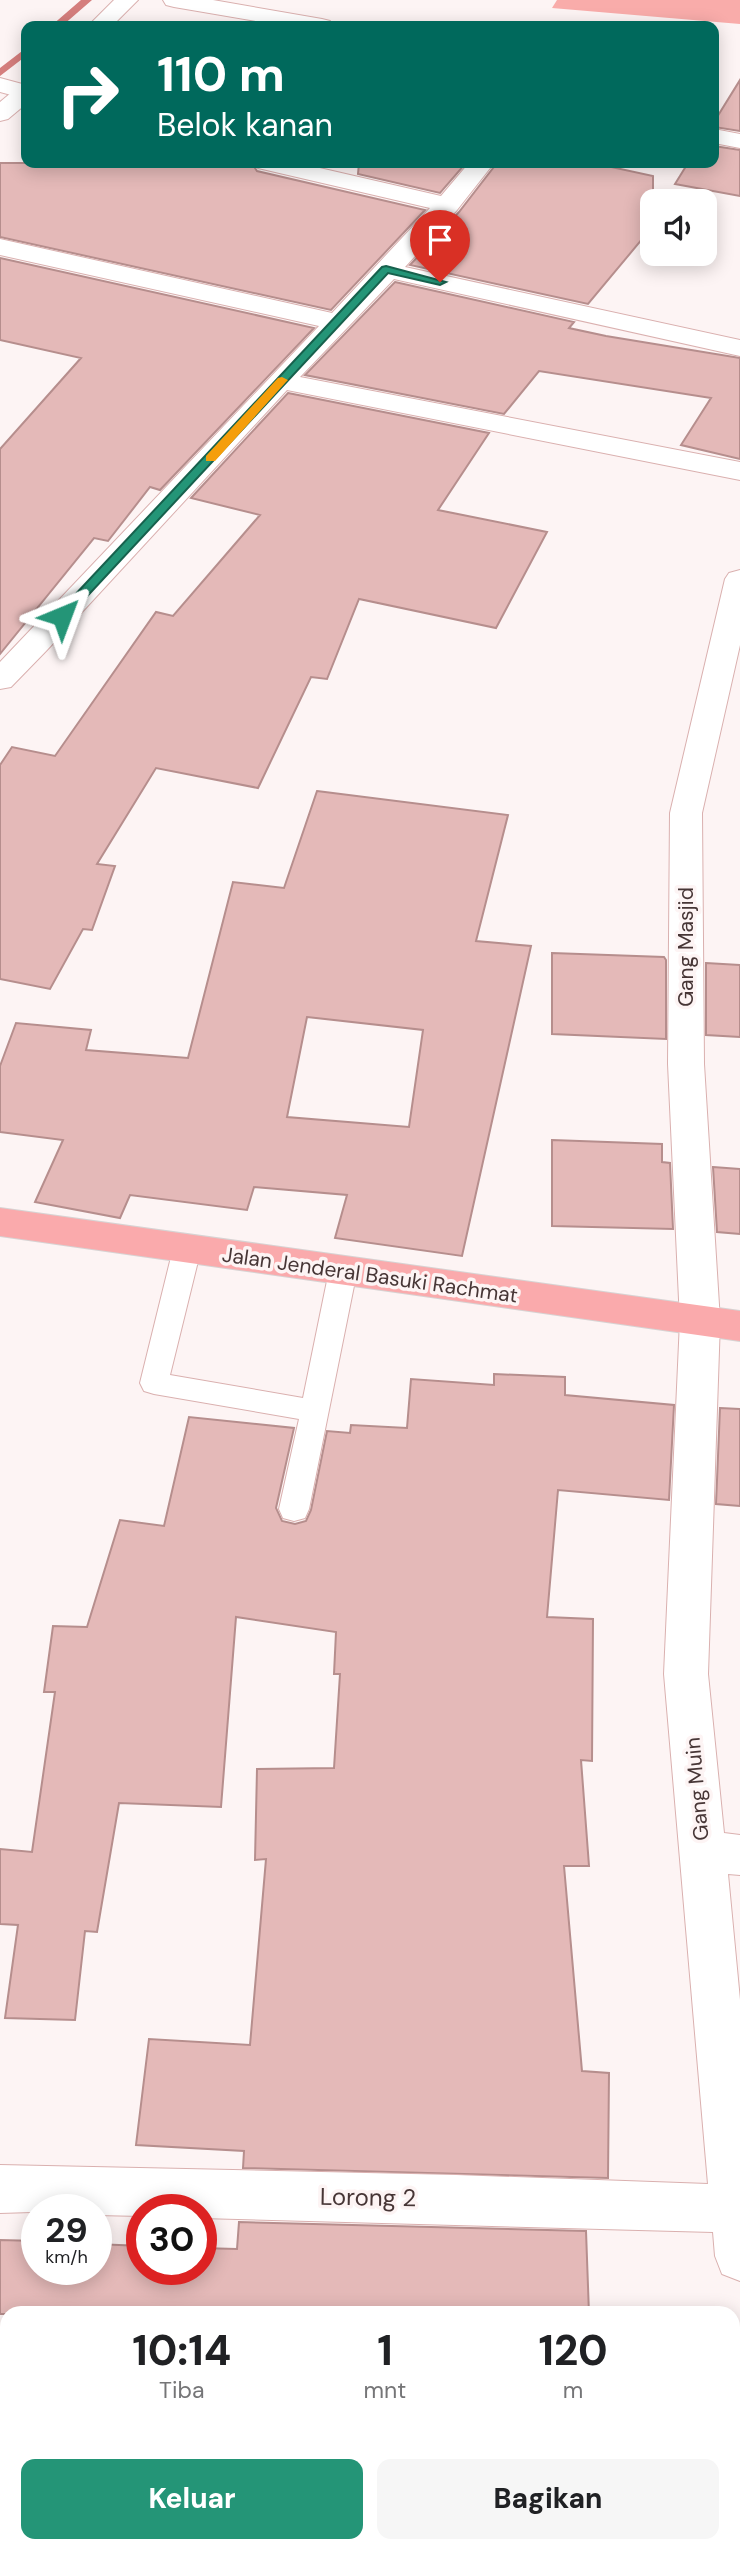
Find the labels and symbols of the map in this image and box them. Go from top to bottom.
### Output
pin [410,210,470,282]
position arrow [25,579,99,653]
street label: Gang Masjid [672,887,700,1007]
street label: Jalan Jenderal Basuki Rachmat [220,1240,520,1310]
street label: Gang Muin [679,1736,715,1842]
street label: Lorong 2 [320,2181,416,2213]
speed limit sign: 30 [126,2194,217,2285]

